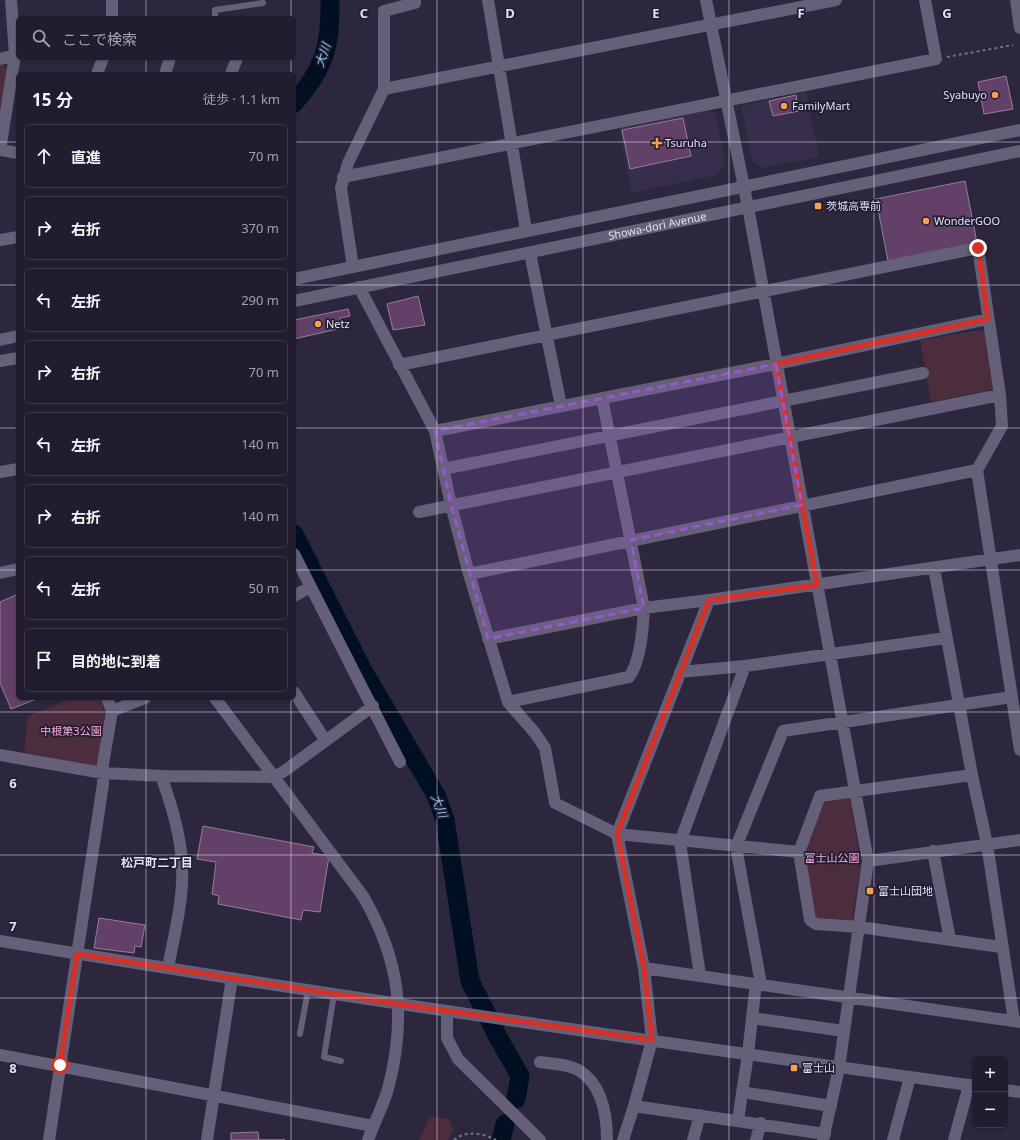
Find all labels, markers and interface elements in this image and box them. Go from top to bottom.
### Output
text: C [360,4,368,22]
text: D [505,4,515,22]
text: E [652,4,660,22]
text: F [797,4,805,22]
text: G [942,4,952,22]
search box [16,16,296,60]
icon: search [30,27,52,49]
text: ここで検索 [62,29,137,49]
water label: 大川 [311,39,335,69]
place label: Syabuyo [943,87,987,102]
text: 15 分 [32,88,73,111]
text: 徒歩 · 1.1 km [203,90,280,108]
marker: Syabuyo [990,90,1000,100]
place label: FamilyMart [792,98,850,113]
marker: FamilyMart [779,101,789,111]
place label: Tsuruha [665,135,707,150]
marker: Tsuruha [652,138,662,148]
icon: ahead [33,145,55,167]
text: 直進 [71,147,101,167]
text: 70 m [249,147,279,165]
place label: 茨城高専前 [826,198,881,213]
marker: 茨城高専前 [813,201,823,211]
street label: Showa-dori Avenue [607,208,708,243]
place label: WonderGOO [934,213,1000,228]
marker: WonderGOO [921,216,931,226]
icon: right [33,217,55,239]
text: 右折 [71,219,101,239]
text: 370 m [241,219,279,237]
route end [969,239,987,257]
icon: left [33,289,55,311]
text: 左折 [71,291,101,311]
text: 290 m [241,291,279,309]
place label: Netz [326,316,350,331]
marker: Netz [313,319,323,329]
icon: right [33,361,55,383]
text: 右折 [71,363,101,383]
text: 70 m [249,363,279,381]
icon: left [33,433,55,455]
text: 左折 [71,435,101,455]
text: 140 m [241,435,279,453]
icon: right [33,505,55,527]
text: 右折 [71,507,101,527]
text: 140 m [241,507,279,525]
icon: left [33,577,55,599]
text: 左折 [71,579,101,599]
text: 50 m [249,579,279,597]
icon: arrive [33,649,55,671]
text: 目的地に到着 [71,651,161,671]
park label: 中根第3公園 [40,723,102,738]
text: 6 [9,774,17,792]
water label: 大川 [427,792,452,822]
park label: 富士山公園 [805,850,860,865]
district label: 松戸町二丁目 [121,854,193,871]
place label: 富士山団地 [878,883,933,898]
marker: 富士山団地 [865,886,875,896]
text: 7 [9,917,17,935]
route start [51,1056,69,1074]
map controls [972,1056,1008,1128]
button: + [972,1056,1008,1092]
text: 8 [9,1059,17,1077]
place label: 富士山 [802,1060,835,1075]
marker: 富士山 [789,1063,799,1073]
button: − [972,1092,1008,1128]

